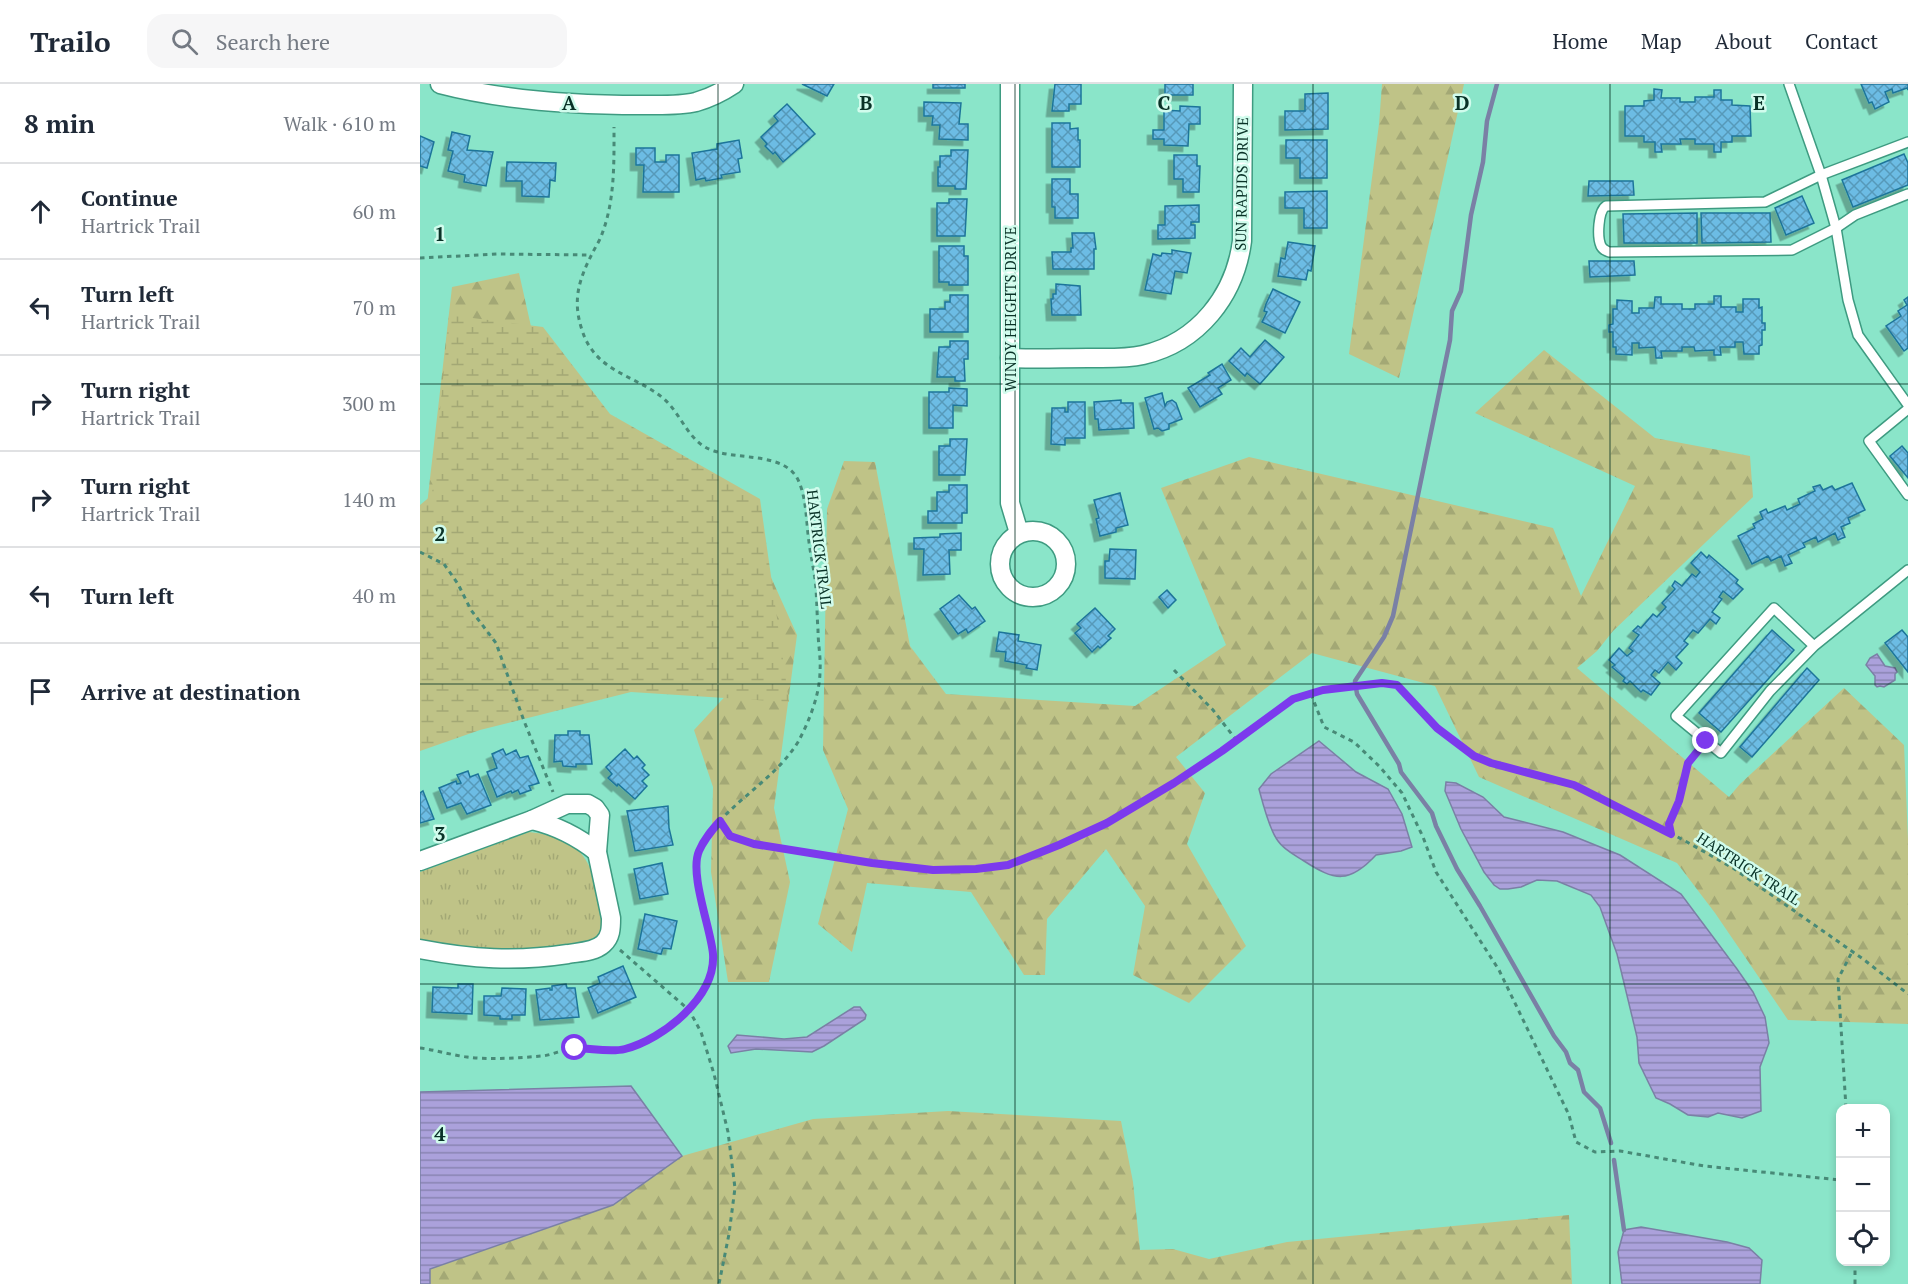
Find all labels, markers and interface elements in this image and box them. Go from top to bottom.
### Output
search box [147,14,567,68]
text: Trailo [30,23,111,60]
icon: search [168,25,201,58]
text: Search here [216,27,330,56]
text: Home [1552,27,1608,55]
text: Map [1641,27,1682,55]
text: About [1715,27,1772,55]
text: Contact [1805,27,1878,55]
text: A [562,89,577,116]
text: B [860,89,873,116]
text: C [1157,89,1171,116]
text: D [1455,89,1469,116]
text: E [1753,89,1765,116]
text: 8 min [24,106,95,140]
text: Walk · 610 m [284,110,396,137]
street label: SUN RAPIDS DRIVE [1230,117,1252,251]
text: Continue [81,183,178,212]
icon: ahead [24,195,57,228]
text: 60 m [353,198,396,225]
text: Hartrick Trail [81,212,201,239]
text: 1 [434,220,446,247]
street label: WINDY HEIGHTS DRIVE [1000,226,1020,392]
text: Turn left [81,279,174,308]
icon: left [24,291,57,324]
text: 70 m [353,294,396,321]
text: Hartrick Trail [81,308,201,335]
text: Turn right [81,375,190,404]
icon: right [24,387,57,420]
text: 300 m [342,390,396,417]
text: Hartrick Trail [81,404,201,431]
text: Turn right [81,471,190,500]
icon: right [24,483,57,516]
text: 140 m [342,486,396,513]
street label: HARTRICK TRAIL [803,488,837,610]
text: Hartrick Trail [81,500,201,527]
text: 2 [434,520,446,547]
icon: left [24,579,57,612]
text: Turn left [81,581,174,610]
text: 40 m [353,582,396,609]
icon: arrive [24,675,57,708]
text: Arrive at destination [81,677,300,706]
route end [1692,727,1718,753]
text: 3 [434,820,446,847]
street label: HARTRICK TRAIL [1693,827,1805,909]
route start [561,1034,587,1060]
map controls [1836,1104,1890,1266]
button: + [1836,1104,1890,1158]
text: 4 [434,1120,446,1147]
button: − [1836,1158,1890,1212]
button: locate [1836,1212,1890,1266]

